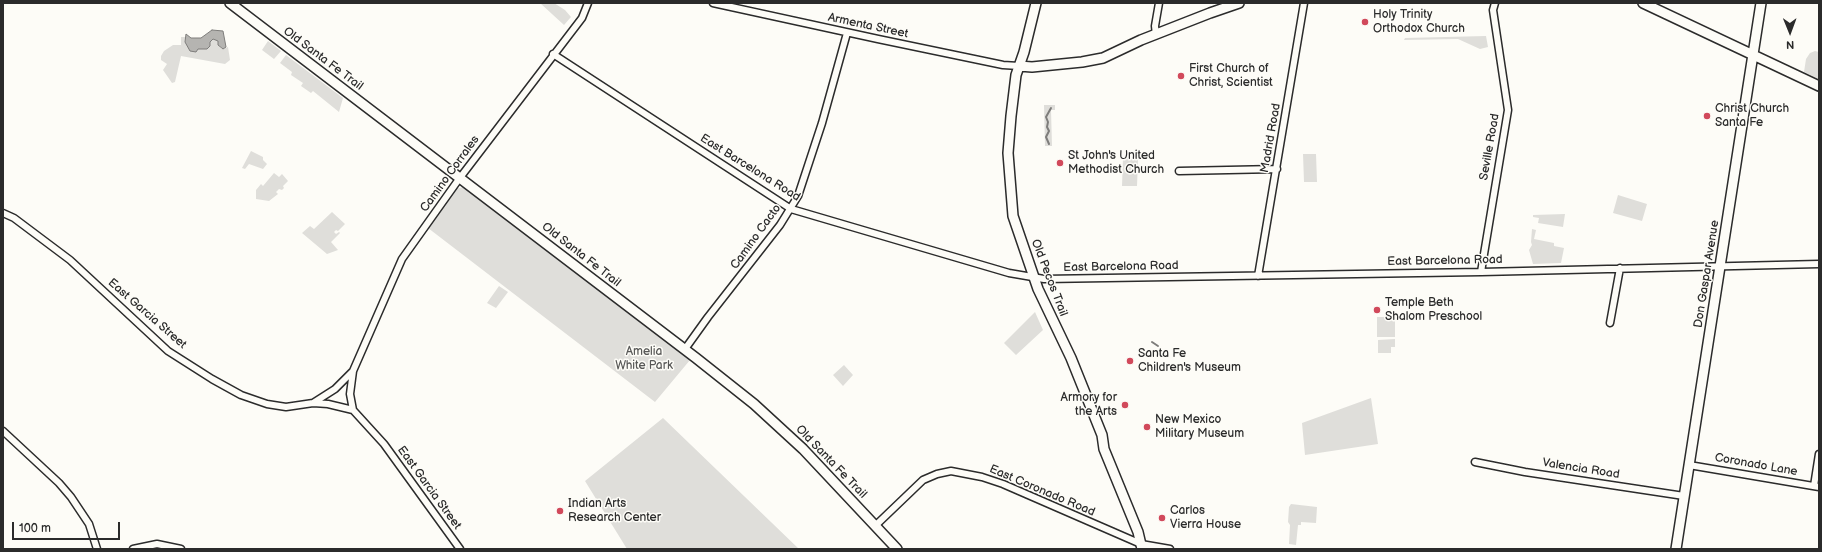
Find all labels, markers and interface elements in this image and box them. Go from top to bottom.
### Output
place label: Holy Trinity Orthodox Church [1373,8,1465,36]
street label: Armenta Street [827,10,909,42]
north arrow [1770,12,1810,52]
marker: Holy Trinity Orthodox Church [1360,17,1370,27]
street label: Old Santa Fe Trail [280,24,366,94]
text: N [1786,38,1794,51]
place label: First Church of Christ, Scientist [1189,62,1273,90]
marker: First Church of Christ, Scientist [1176,71,1186,81]
street label: Madrid Road [1258,102,1284,174]
place label: Christ Church Santa Fe [1715,102,1789,130]
marker: Christ Church Santa Fe [1702,111,1712,121]
street label: Seville Road [1477,113,1503,181]
street label: East Barcelona Road [697,131,803,205]
street label: Camino Corrales [417,133,483,215]
place label: St John's United Methodist Church [1068,149,1164,177]
marker: St John's United Methodist Church [1055,158,1065,168]
street label: Camino Cacto [728,202,784,272]
street label: Don Gaspar Avenue [1691,219,1723,329]
street label: Old Santa Fe Trail [539,220,623,290]
street label: Old Pecos Trail [1028,237,1070,319]
street label: East Barcelona Road [1387,253,1503,269]
street label: East Barcelona Road [1063,259,1179,275]
street label: East Garcia Street [105,276,189,352]
place label: Temple Beth Shalom Preschool [1385,296,1482,324]
marker: Temple Beth Shalom Preschool [1372,305,1382,315]
park label: Amelia White Park [615,345,673,373]
place label: Santa Fe Children's Museum [1138,347,1241,375]
marker: Santa Fe Children's Museum [1125,356,1135,366]
place label: Armory for the Arts [1061,391,1117,419]
marker: Armory for the Arts [1120,400,1130,410]
place label: New Mexico Military Museum [1155,413,1244,441]
street label: Old Santa Fe Trail [792,422,870,502]
marker: New Mexico Military Museum [1142,422,1152,432]
street label: East Garcia Street [394,443,464,533]
street label: Coronado Lane [1713,451,1799,479]
street label: Valencia Road [1541,456,1621,482]
street label: East Coronado Road [987,462,1097,520]
place label: Indian Arts Research Center [568,497,661,525]
place label: Carlos Vierra House [1170,504,1241,532]
marker: Indian Arts Research Center [555,506,565,516]
marker: Carlos Vierra House [1157,513,1167,523]
scale bar [14,514,122,540]
text: 100 m [19,521,51,536]

